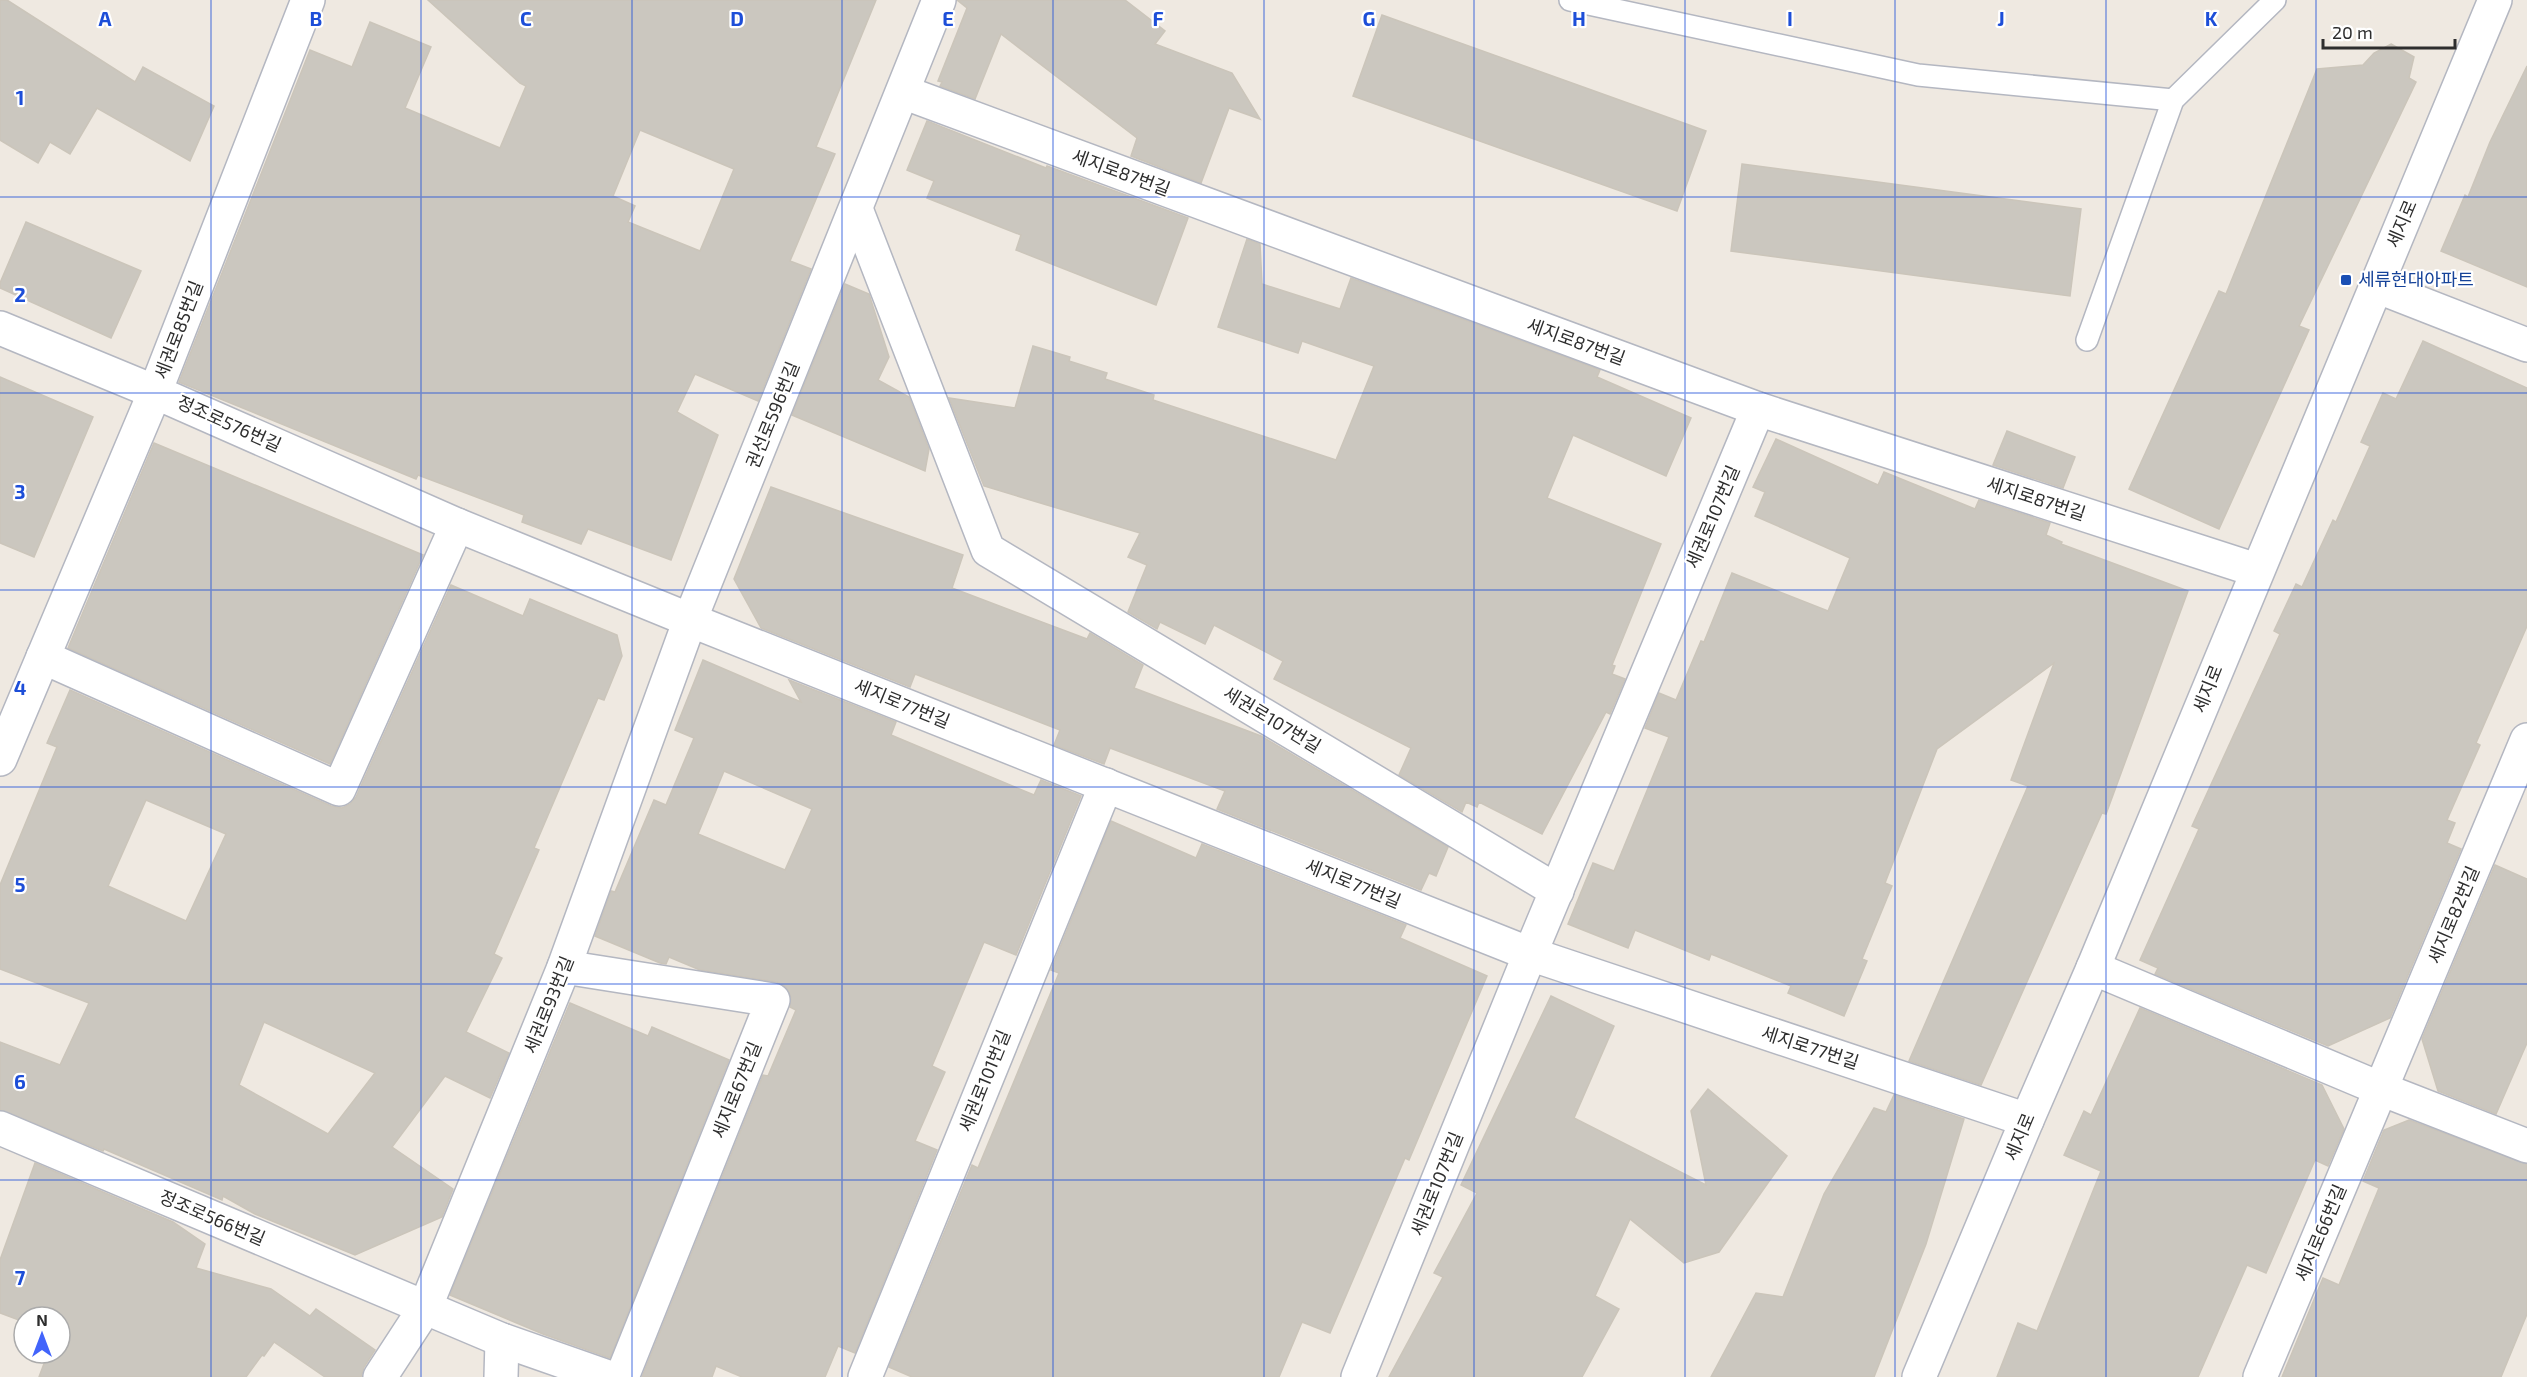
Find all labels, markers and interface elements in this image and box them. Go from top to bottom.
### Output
text: A [98,6,112,30]
text: B [310,6,322,30]
text: C [520,6,532,30]
text: D [730,6,744,30]
text: E [942,6,954,30]
text: F [1152,6,1164,30]
text: G [1363,6,1375,30]
text: H [1572,6,1586,30]
text: I [1787,6,1793,30]
text: J [1997,6,2005,30]
text: K [2205,6,2218,30]
scale bar [2323,12,2455,50]
text: 20 m [2332,21,2373,43]
text: 1 [16,85,24,109]
street label: 세지로87번길 [1069,144,1173,200]
street label: 세지로 [2381,196,2421,251]
place label: 세류현대아파트 [2358,268,2474,290]
marker: 세류현대아파트 [2339,273,2353,287]
street label: 세권로85번길 [149,277,207,382]
text: 2 [14,282,26,306]
street label: 세지로87번길 [1524,313,1628,369]
street label: 권선로596번길 [741,358,803,471]
street label: 정조로576번길 [174,390,285,456]
street label: 세권로107번길 [1680,462,1744,572]
street label: 세지로87번길 [1984,472,2089,524]
text: 3 [14,479,26,503]
street label: 세지로 [2188,661,2227,716]
street label: 세지로77번길 [851,674,953,732]
text: 4 [14,675,27,699]
street label: 세권로107번길 [1220,681,1325,757]
street label: 세지로77번길 [1302,854,1404,912]
street label: 세지로82번길 [2423,863,2483,967]
text: 5 [14,872,26,896]
street label: 세권로93번길 [519,953,578,1057]
street label: 세지로77번길 [1759,1021,1862,1073]
street label: 세권로101번길 [954,1026,1014,1135]
street label: 세지로67번길 [707,1038,765,1141]
text: 6 [14,1069,26,1093]
street label: 세지로 [1999,1109,2039,1164]
street label: 세권로107번길 [1405,1128,1467,1239]
street label: 세지로66번길 [2290,1181,2350,1285]
street label: 정조로566번길 [156,1185,269,1249]
text: 7 [15,1265,26,1289]
north arrow [12,1305,72,1365]
text: N [36,1310,48,1329]

